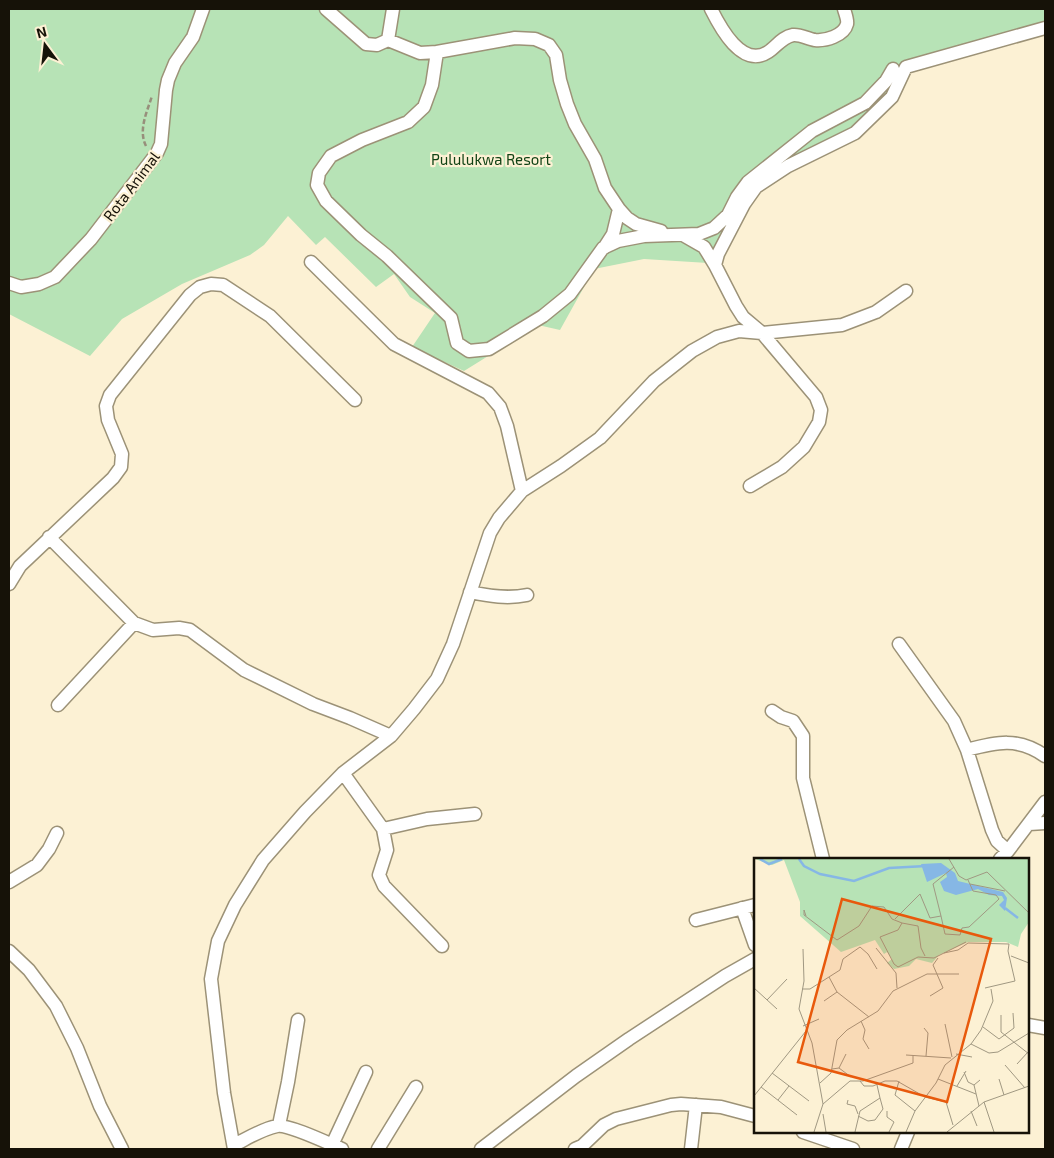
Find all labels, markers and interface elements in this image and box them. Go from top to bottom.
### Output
north arrow [20,20,70,70]
text: N [34,22,49,41]
street label: Rota Animal [99,147,163,224]
park label: Pululukwa Resort [431,150,551,168]
inset map [754,858,1029,1133]

